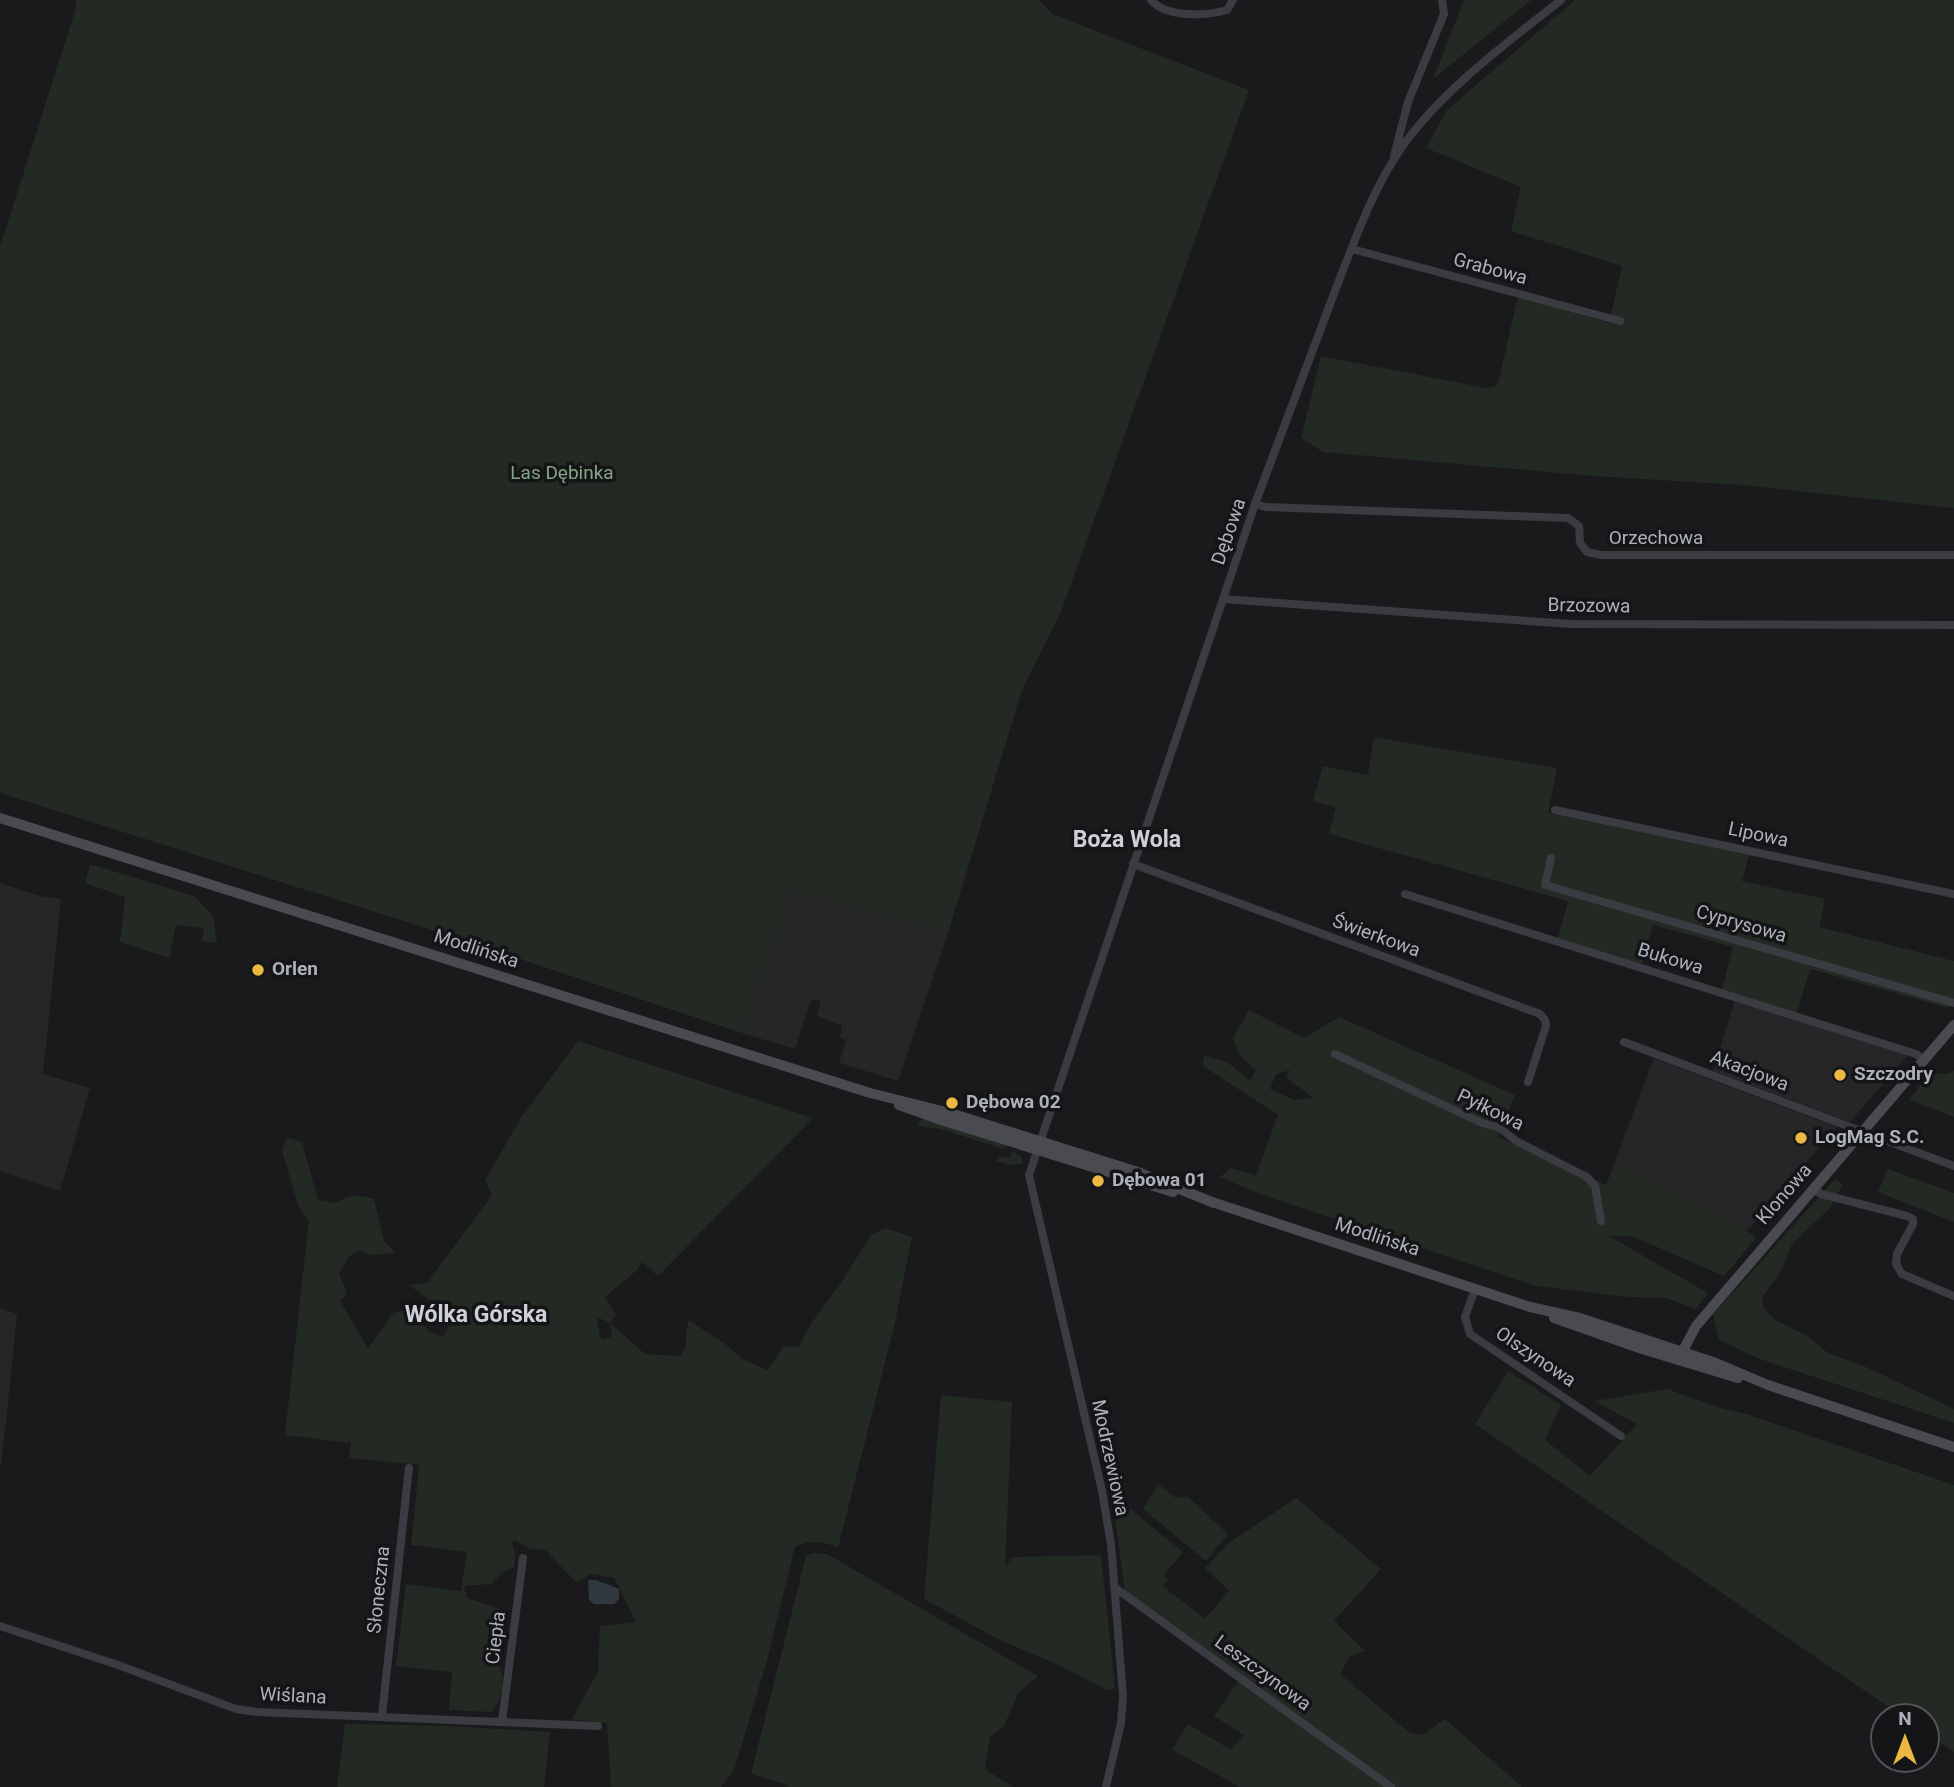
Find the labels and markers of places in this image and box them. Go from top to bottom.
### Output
place label: Orlen [272,959,318,981]
marker: Orlen [250,962,266,978]
place label: Szczodry [1854,1064,1933,1086]
marker: Szczodry [1832,1067,1848,1083]
place label: Dębowa 02 [966,1092,1061,1114]
marker: Dębowa 02 [944,1095,960,1111]
place label: LogMag S.C. [1815,1127,1924,1149]
marker: LogMag S.C. [1793,1130,1809,1146]
place label: Dębowa 01 [1112,1170,1207,1192]
marker: Dębowa 01 [1090,1173,1106,1189]

